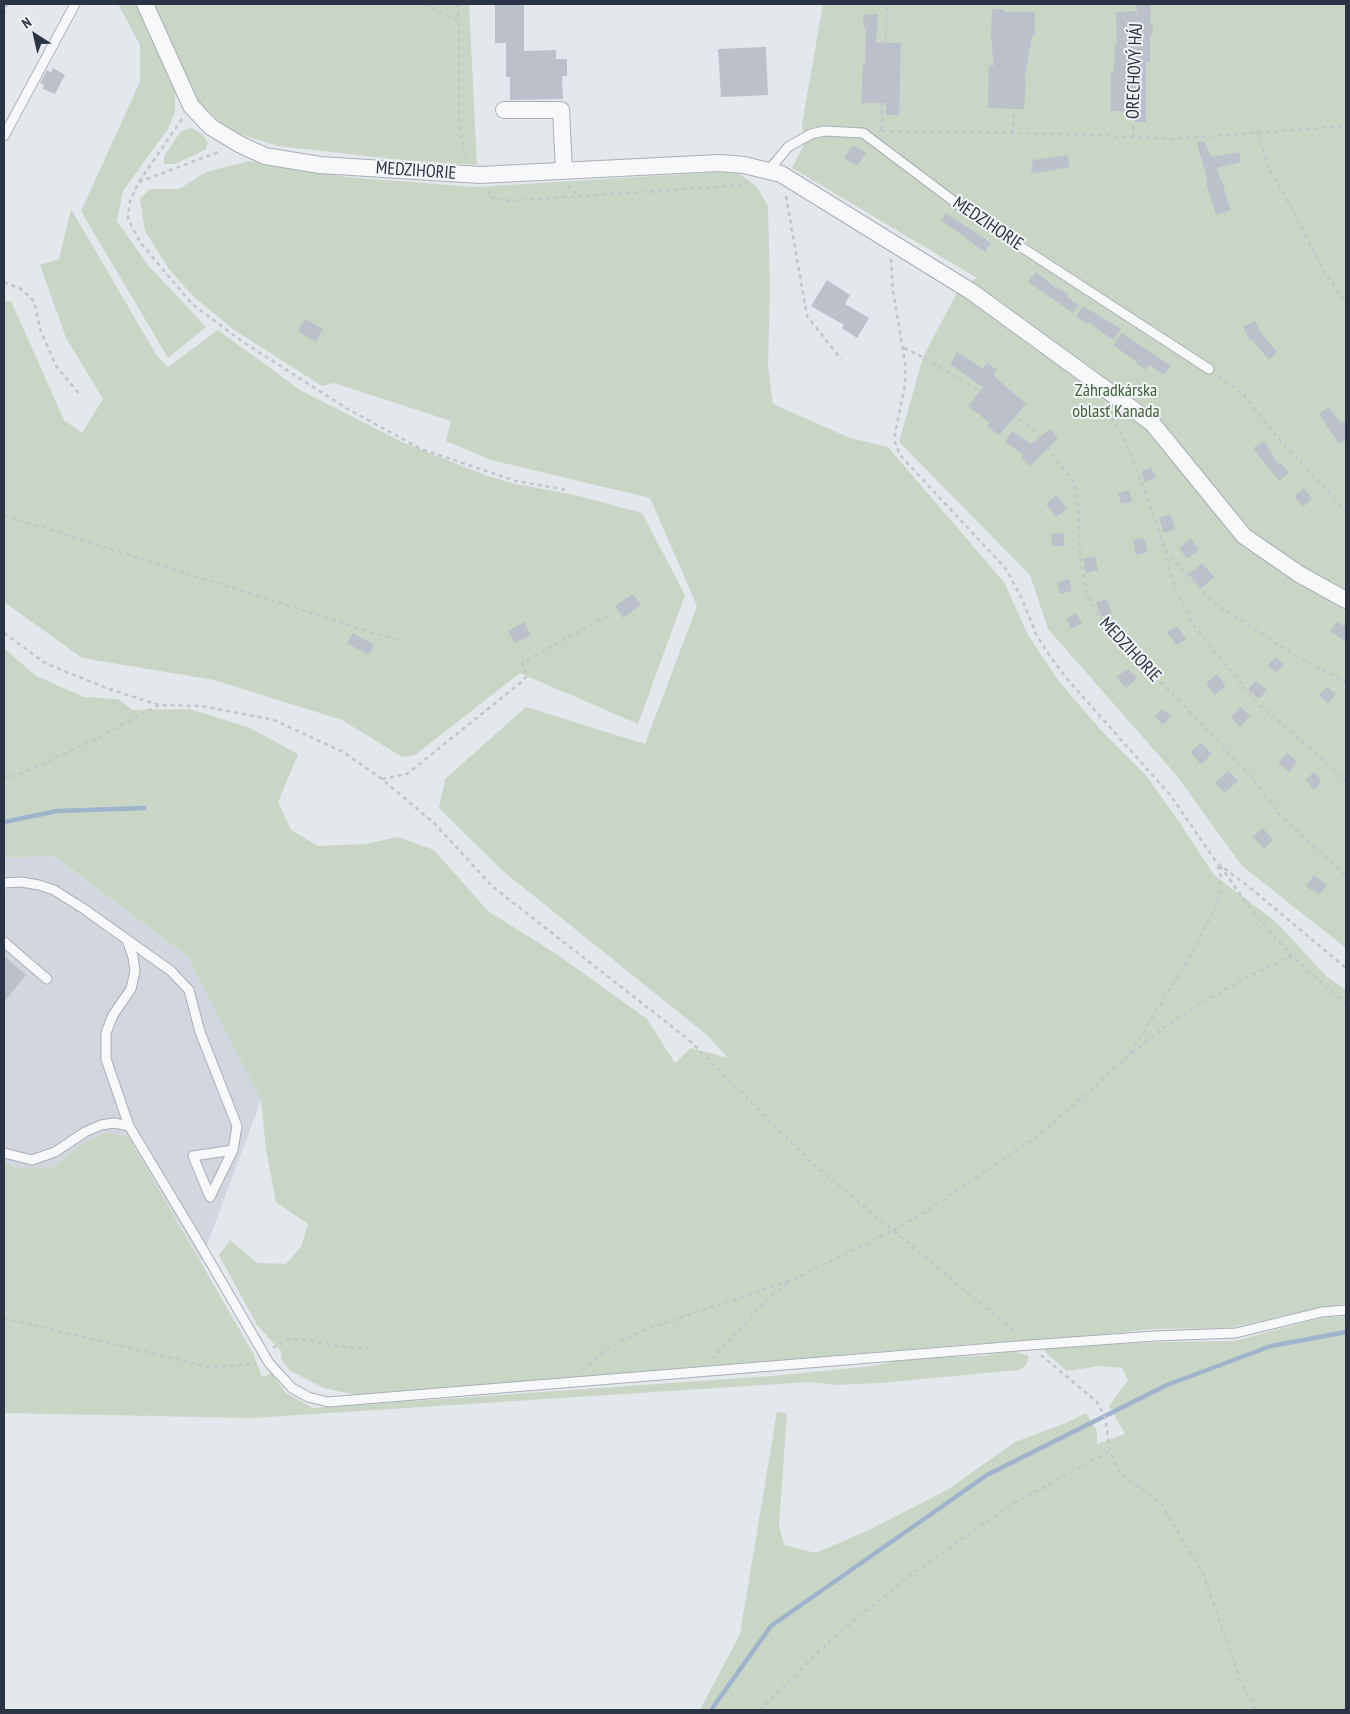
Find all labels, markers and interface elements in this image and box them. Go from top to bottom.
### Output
north arrow [10,10,60,60]
text: N [18,13,35,32]
street label: ORECHOVÝ HÁJ [1123,23,1147,119]
street label: MEDZIHORIE [375,157,457,185]
street label: MEDZIHORIE [949,193,1027,255]
park label: Záhradkárska oblasť Kanada [1072,380,1160,422]
street label: MEDZIHORIE [1095,613,1165,687]

